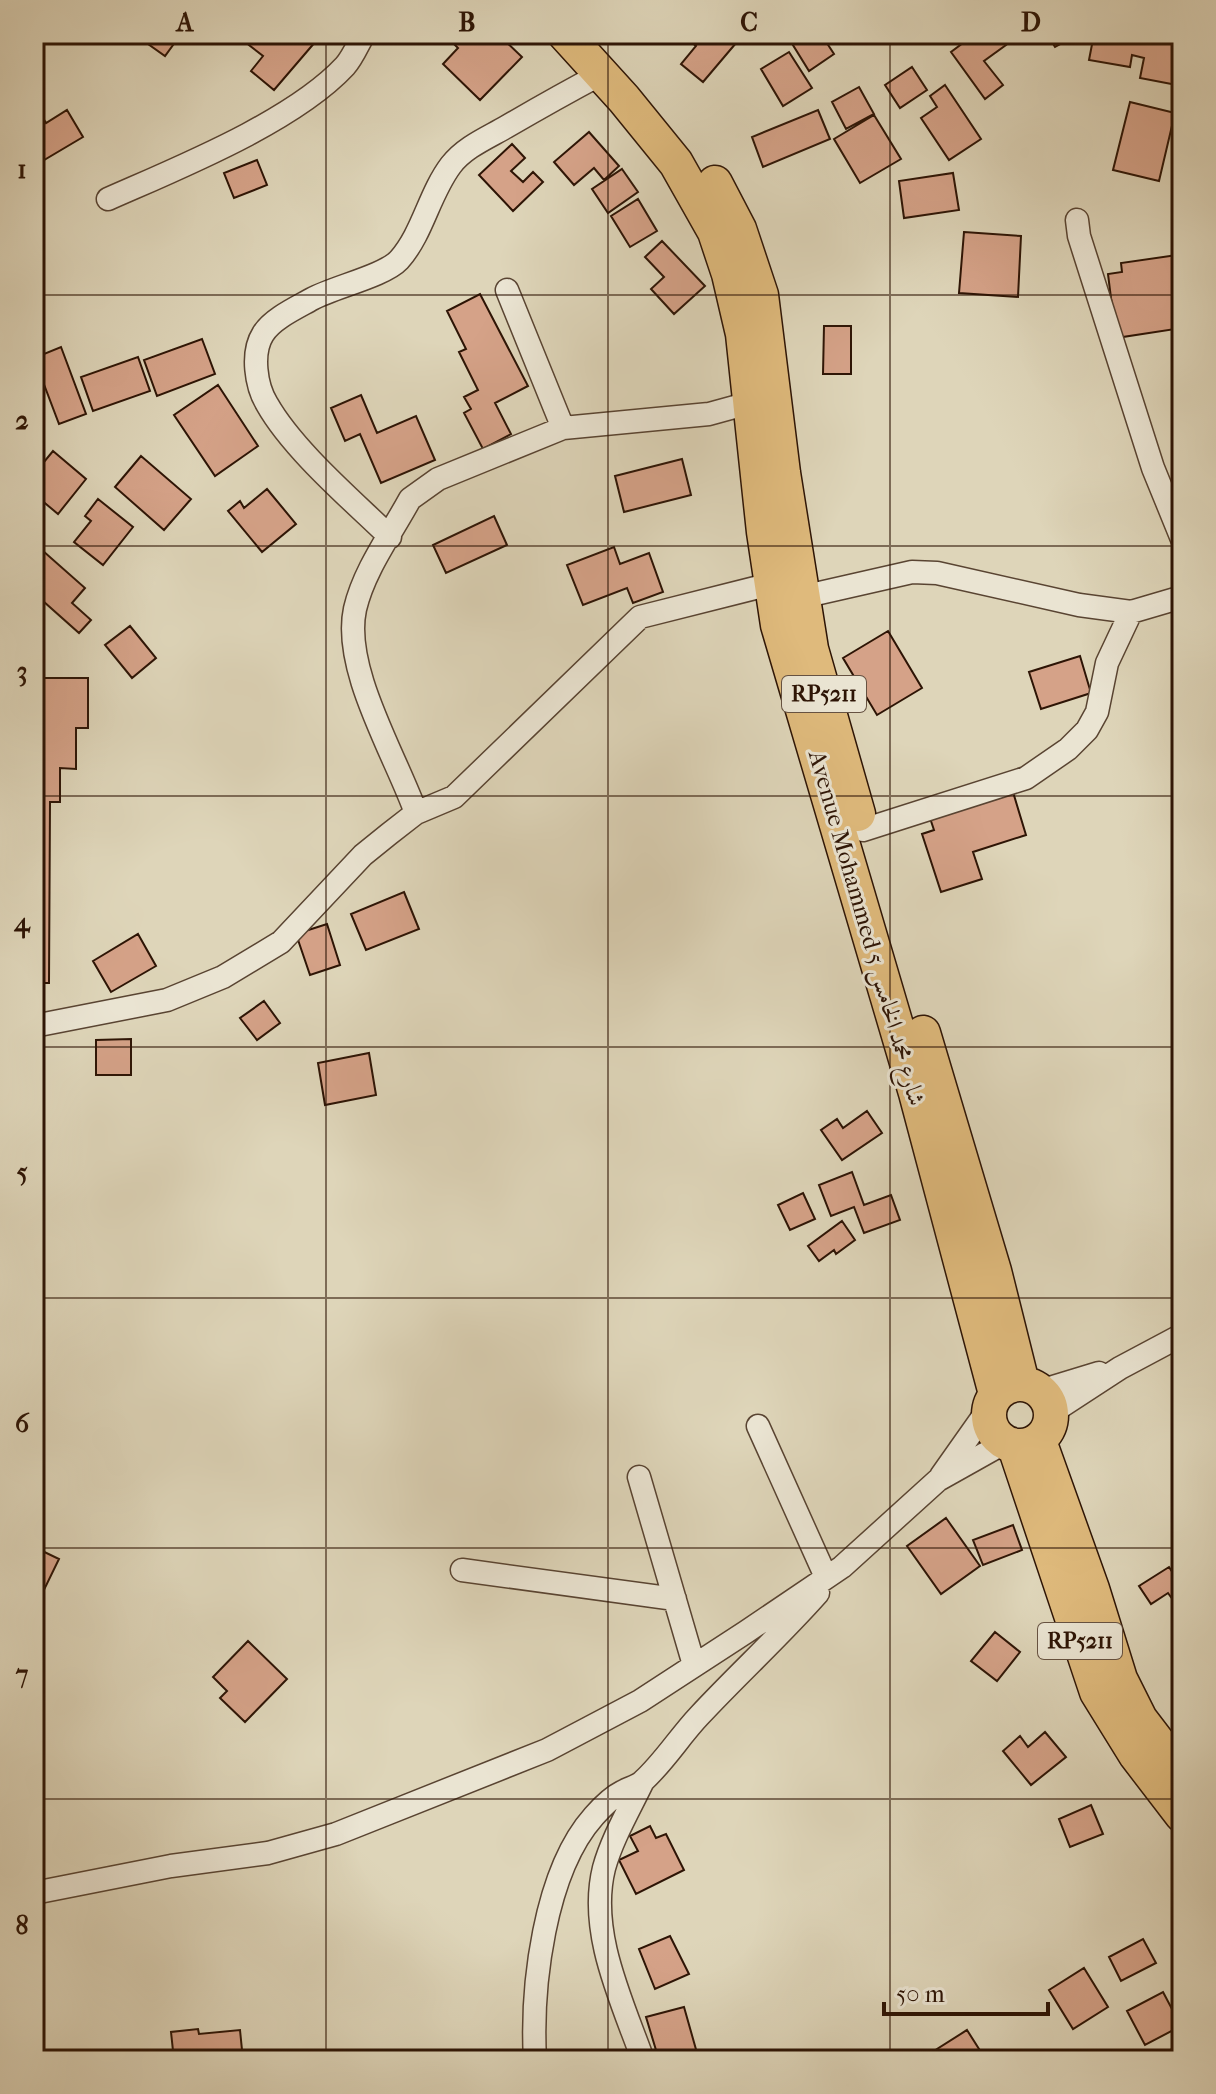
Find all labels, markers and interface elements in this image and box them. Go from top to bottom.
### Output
text: A [175,7,195,38]
text: B [459,7,476,38]
text: C [740,7,758,38]
text: D [1021,7,1041,38]
text: 1 [17,154,27,185]
text: 2 [15,405,29,436]
text: 3 [17,656,27,687]
road number: RP5211 [782,676,866,712]
street label: Avenue Mohammed 5 شارع محمد الخامس [797,746,931,1110]
text: 4 [13,907,31,939]
text: 5 [16,1157,28,1188]
text: 6 [15,1408,30,1439]
road number: RP5211 [1038,1623,1122,1659]
text: 7 [15,1659,29,1690]
text: 8 [15,1910,29,1941]
scale bar [884,1966,1048,2016]
text: 50 m [896,1980,945,2008]

